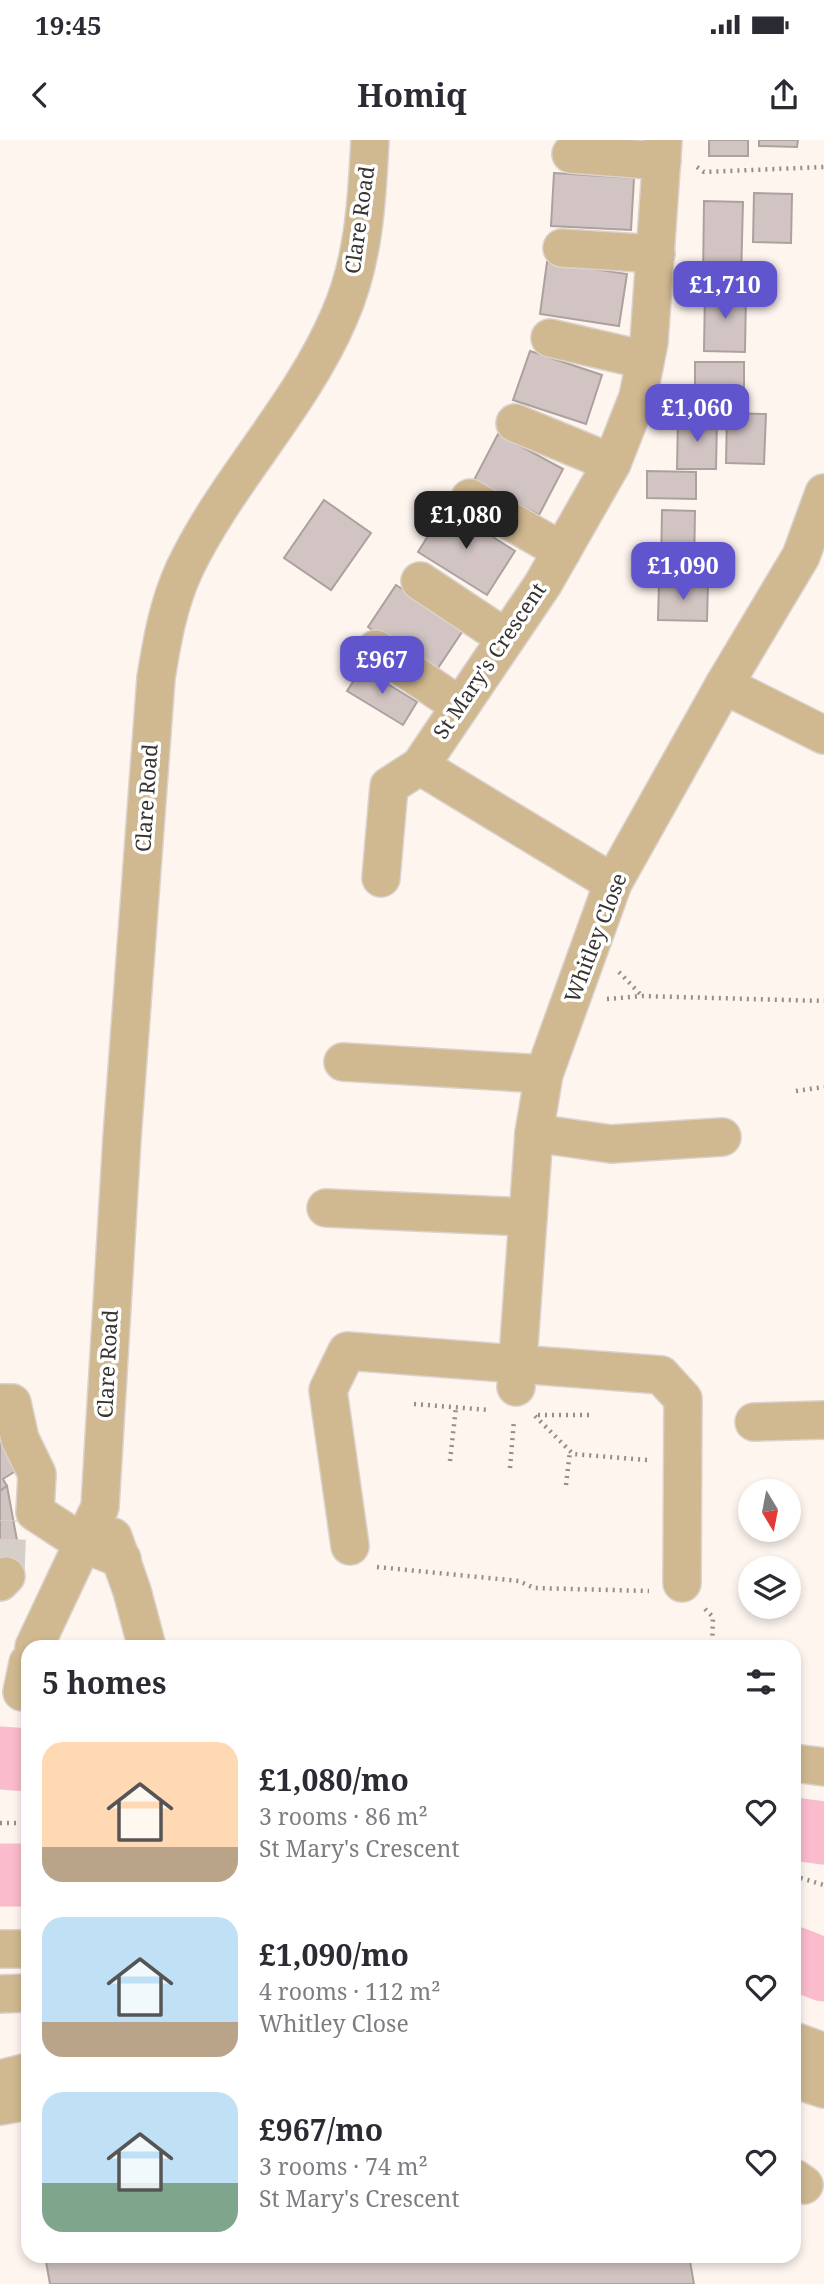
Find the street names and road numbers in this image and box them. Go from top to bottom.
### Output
street label: Clare Road [338,164,380,276]
street label: St Mary's Crescent [426,577,552,744]
street label: Clare Road [128,743,164,853]
street label: Whitley Close [557,869,633,1006]
street label: Clare Road [90,1309,124,1419]

